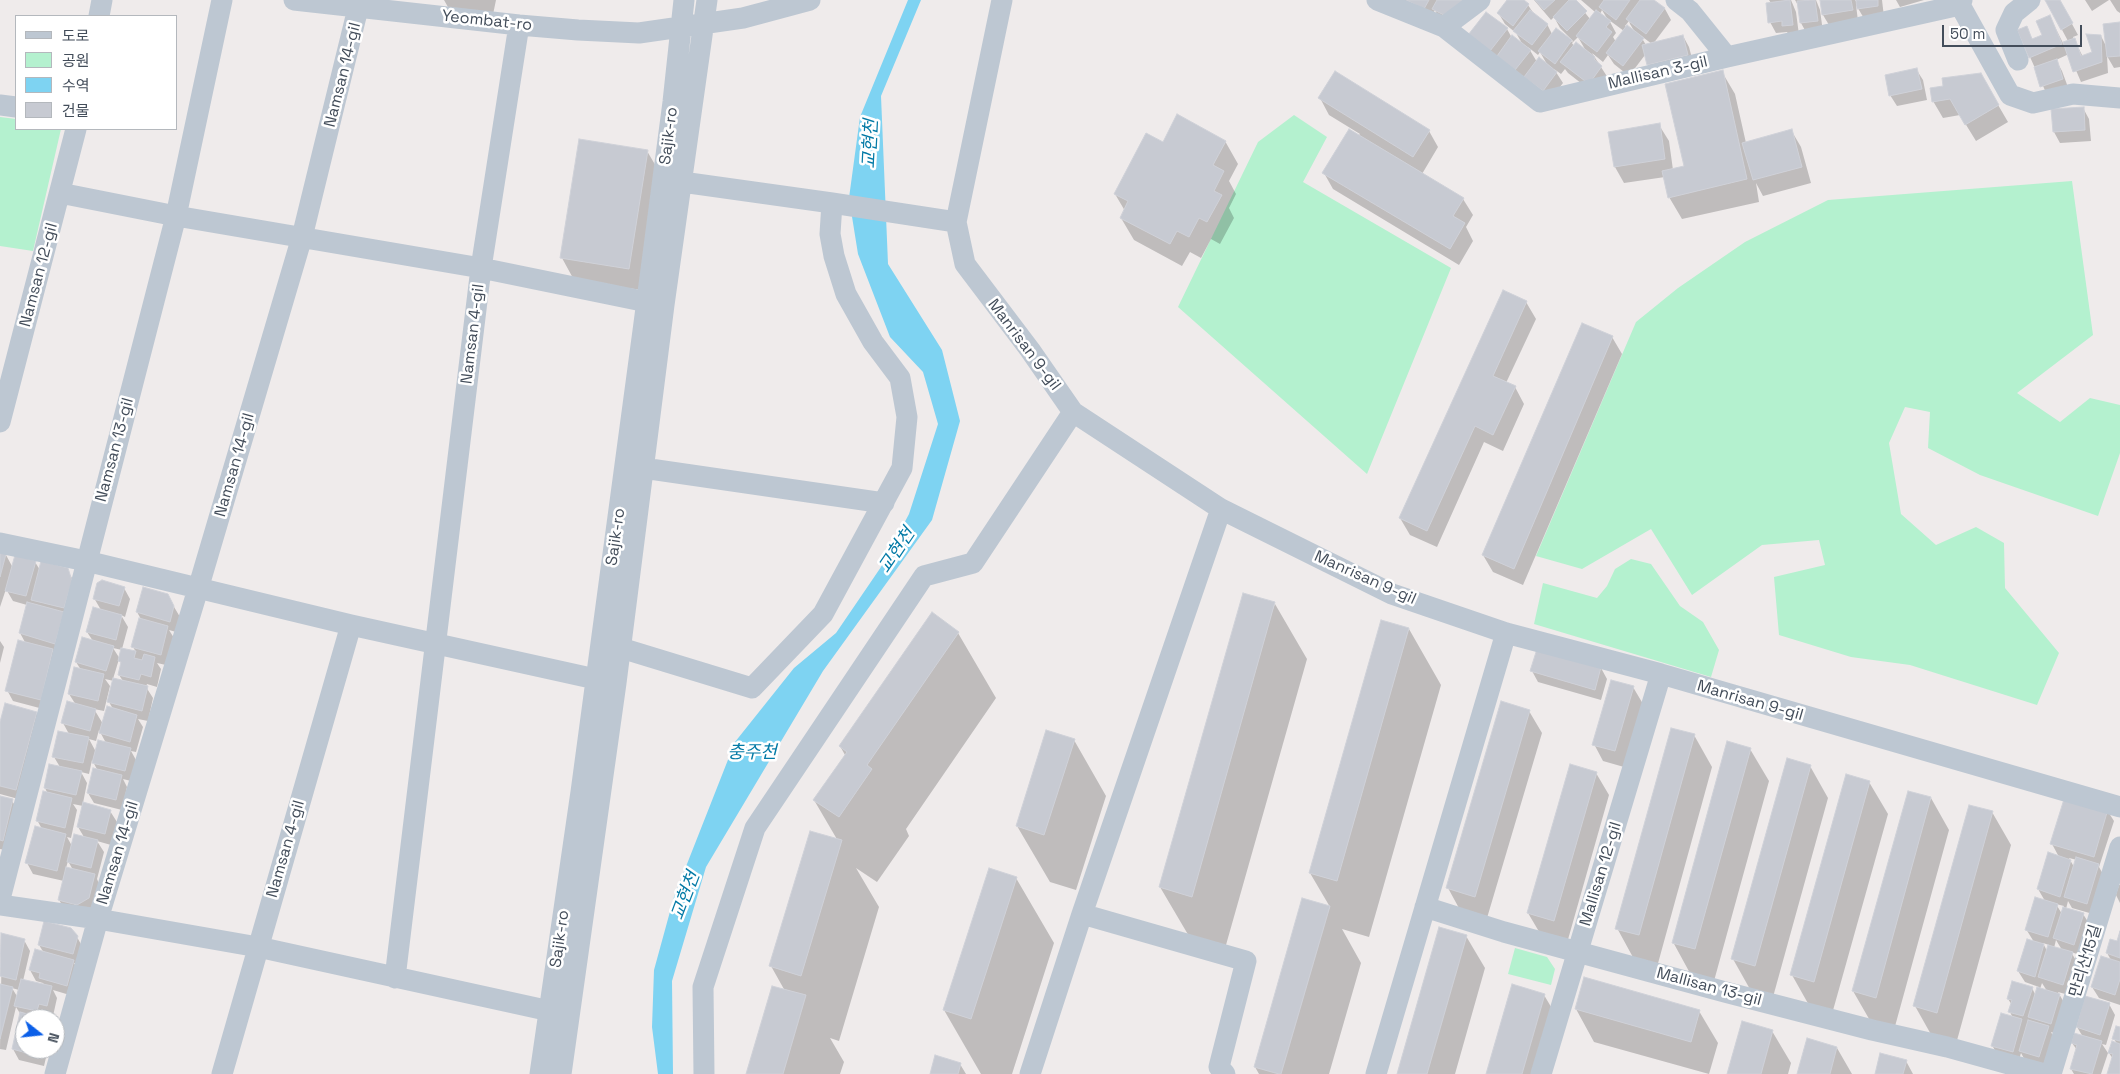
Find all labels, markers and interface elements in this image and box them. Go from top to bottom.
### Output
street label: Yeombat-ro [441,7,533,35]
legend [15,15,178,130]
scale bar [1945,15,2085,47]
street label: Namsan 14-gil [321,21,365,129]
text: 50 m [1950,24,1985,43]
text: 도로 [62,26,90,45]
text: 공원 [62,51,90,70]
street label: Mallisan 3-gil [1606,52,1710,94]
text: 수역 [62,76,90,95]
text: 건물 [62,101,90,120]
street label: Sajik-ro [656,106,682,166]
water label: 교현천 [859,119,883,169]
street label: Namsan 12-gil [16,221,62,329]
street label: Namsan 4-gil [457,283,489,385]
street label: Manrisan 9-gil [983,296,1065,394]
street label: Namsan 13-gil [92,396,138,504]
street label: Namsan 14-gil [211,411,259,519]
street label: Sajik-ro [602,507,630,567]
water label: 교현천 [874,524,920,578]
street label: Manrisan 9-gil [1311,547,1419,609]
street label: Manrisan 9-gil [1695,677,1805,725]
water label: 충주천 [727,742,777,764]
street label: Namsan 4-gil [263,798,309,900]
street label: Namsan 14-gil [93,799,143,907]
street label: Mallisan 12-gil [1576,820,1626,928]
water label: 교현천 [667,869,705,923]
street label: Sajik-ro [546,909,574,969]
street label: 만리산15길 [2066,922,2106,1000]
street label: Mallisan 13-gil [1654,964,1764,1010]
north arrow [15,1009,65,1059]
text: N [44,1031,63,1045]

